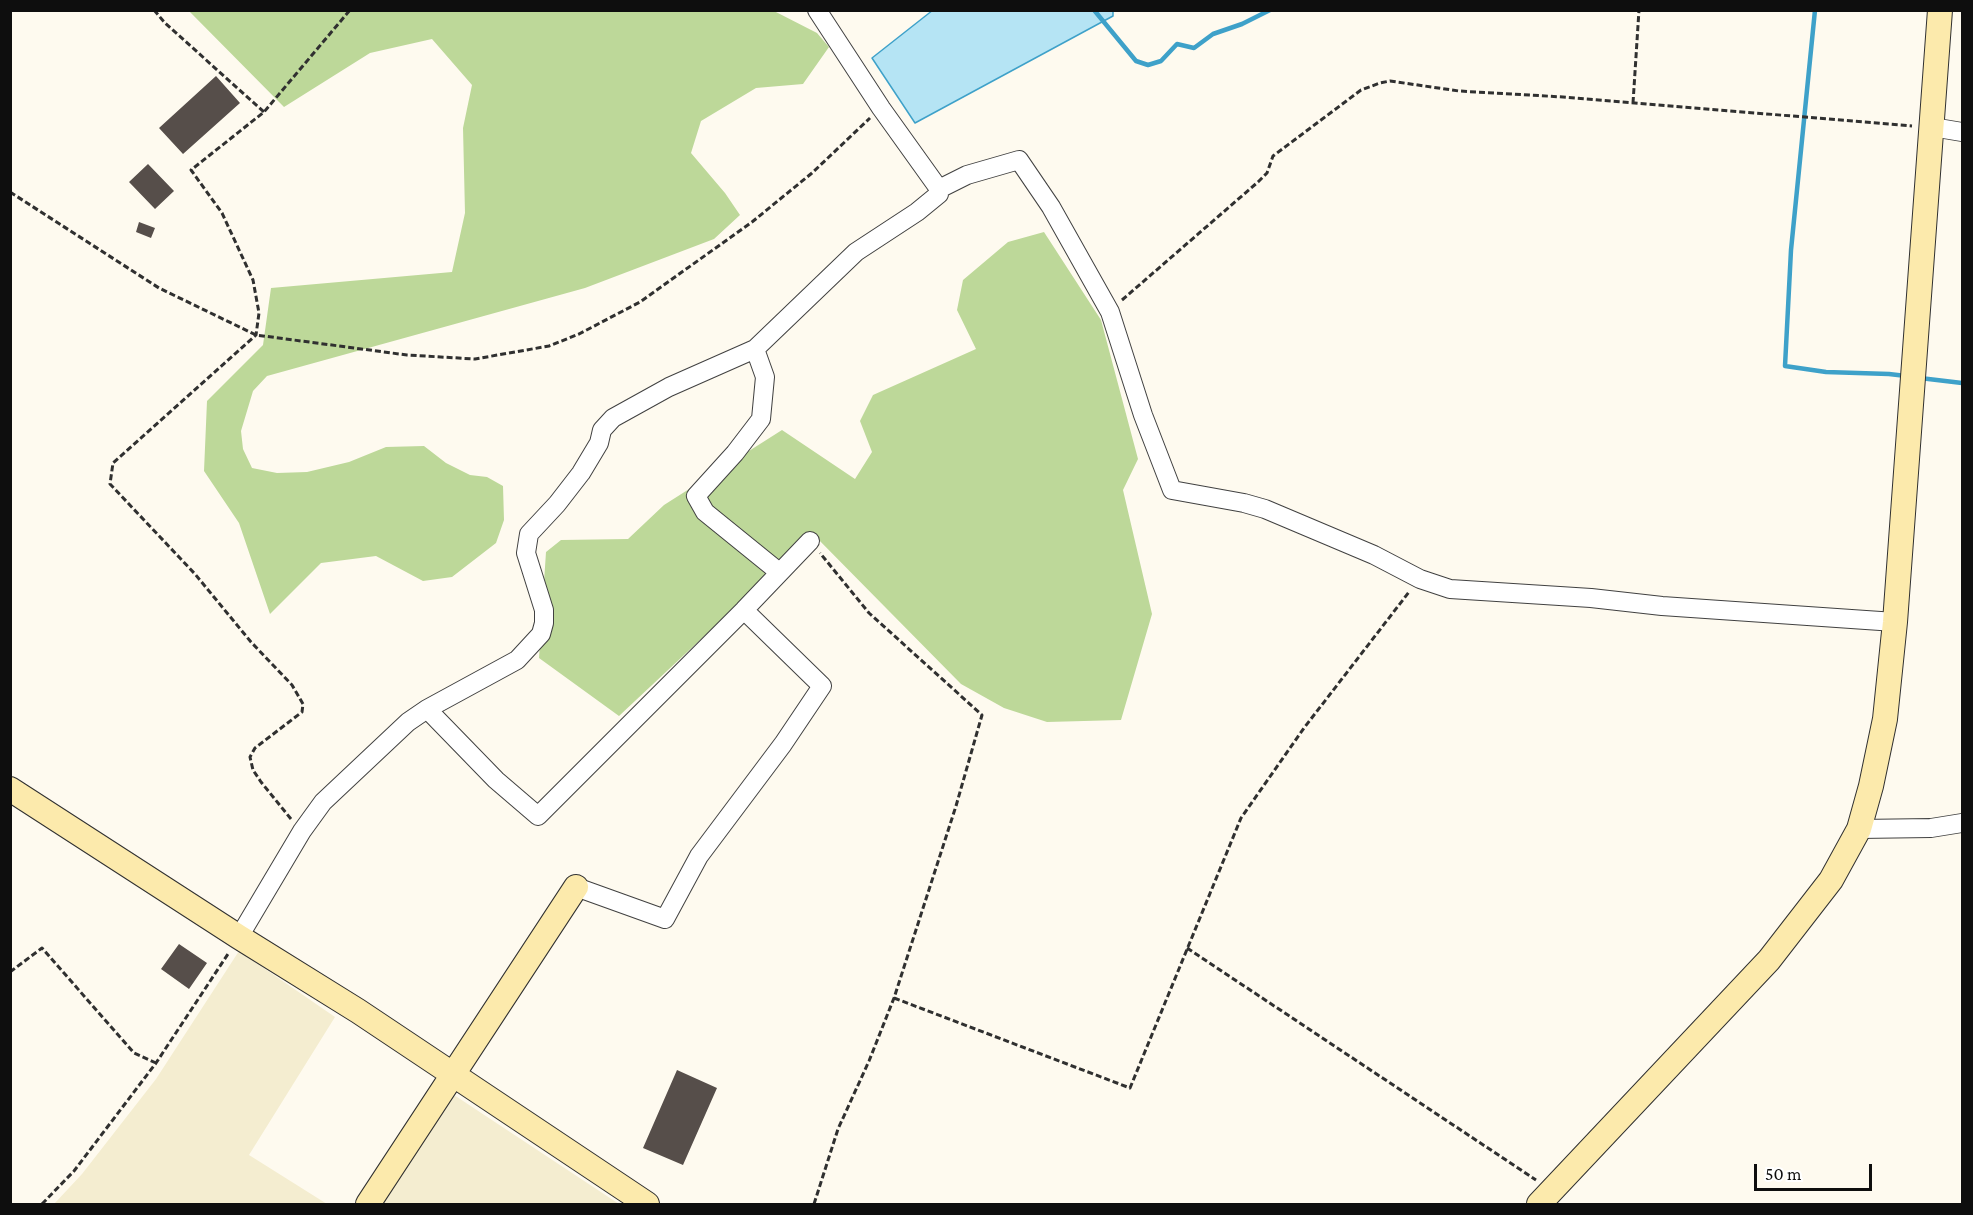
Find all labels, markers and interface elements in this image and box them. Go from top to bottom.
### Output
scale bar [1757,1152,1876,1190]
text: 50 m [1765,1164,1802,1184]

